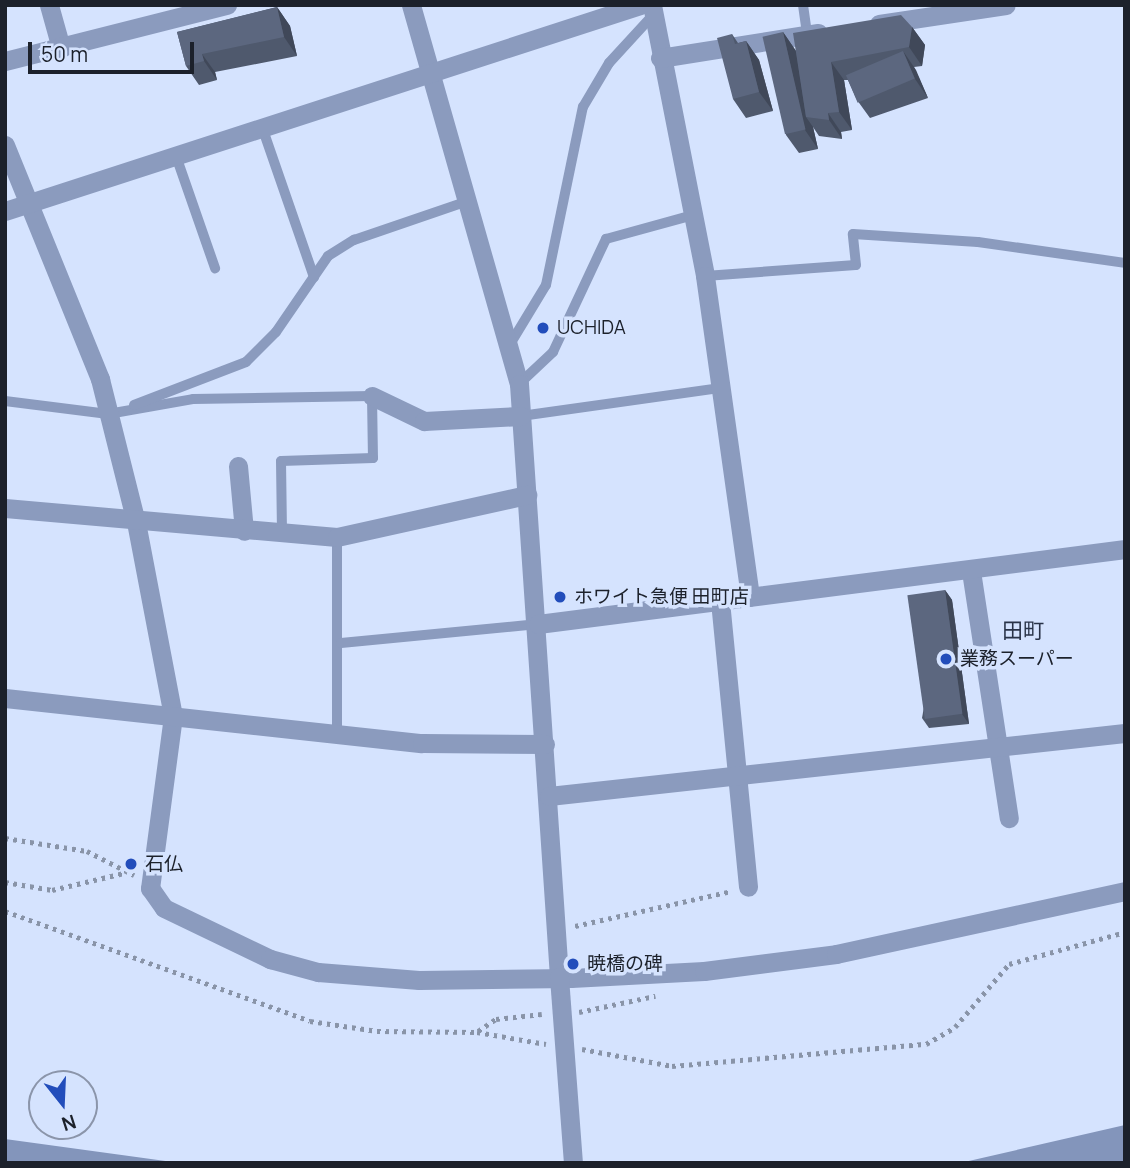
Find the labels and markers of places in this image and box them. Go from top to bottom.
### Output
place label: UCHIDA [557,317,626,339]
marker: UCHIDA [535,320,551,336]
place label: ホワイト急便 田町店 [574,586,749,608]
marker: ホワイト急便 田町店 [552,589,568,605]
place label: 業務スーパー [960,648,1074,670]
marker: 業務スーパー [938,651,954,667]
place label: 石仏 [145,853,183,875]
marker: 石仏 [123,856,139,872]
place label: 暁橋の碑 [587,953,663,975]
marker: 暁橋の碑 [565,956,581,972]

